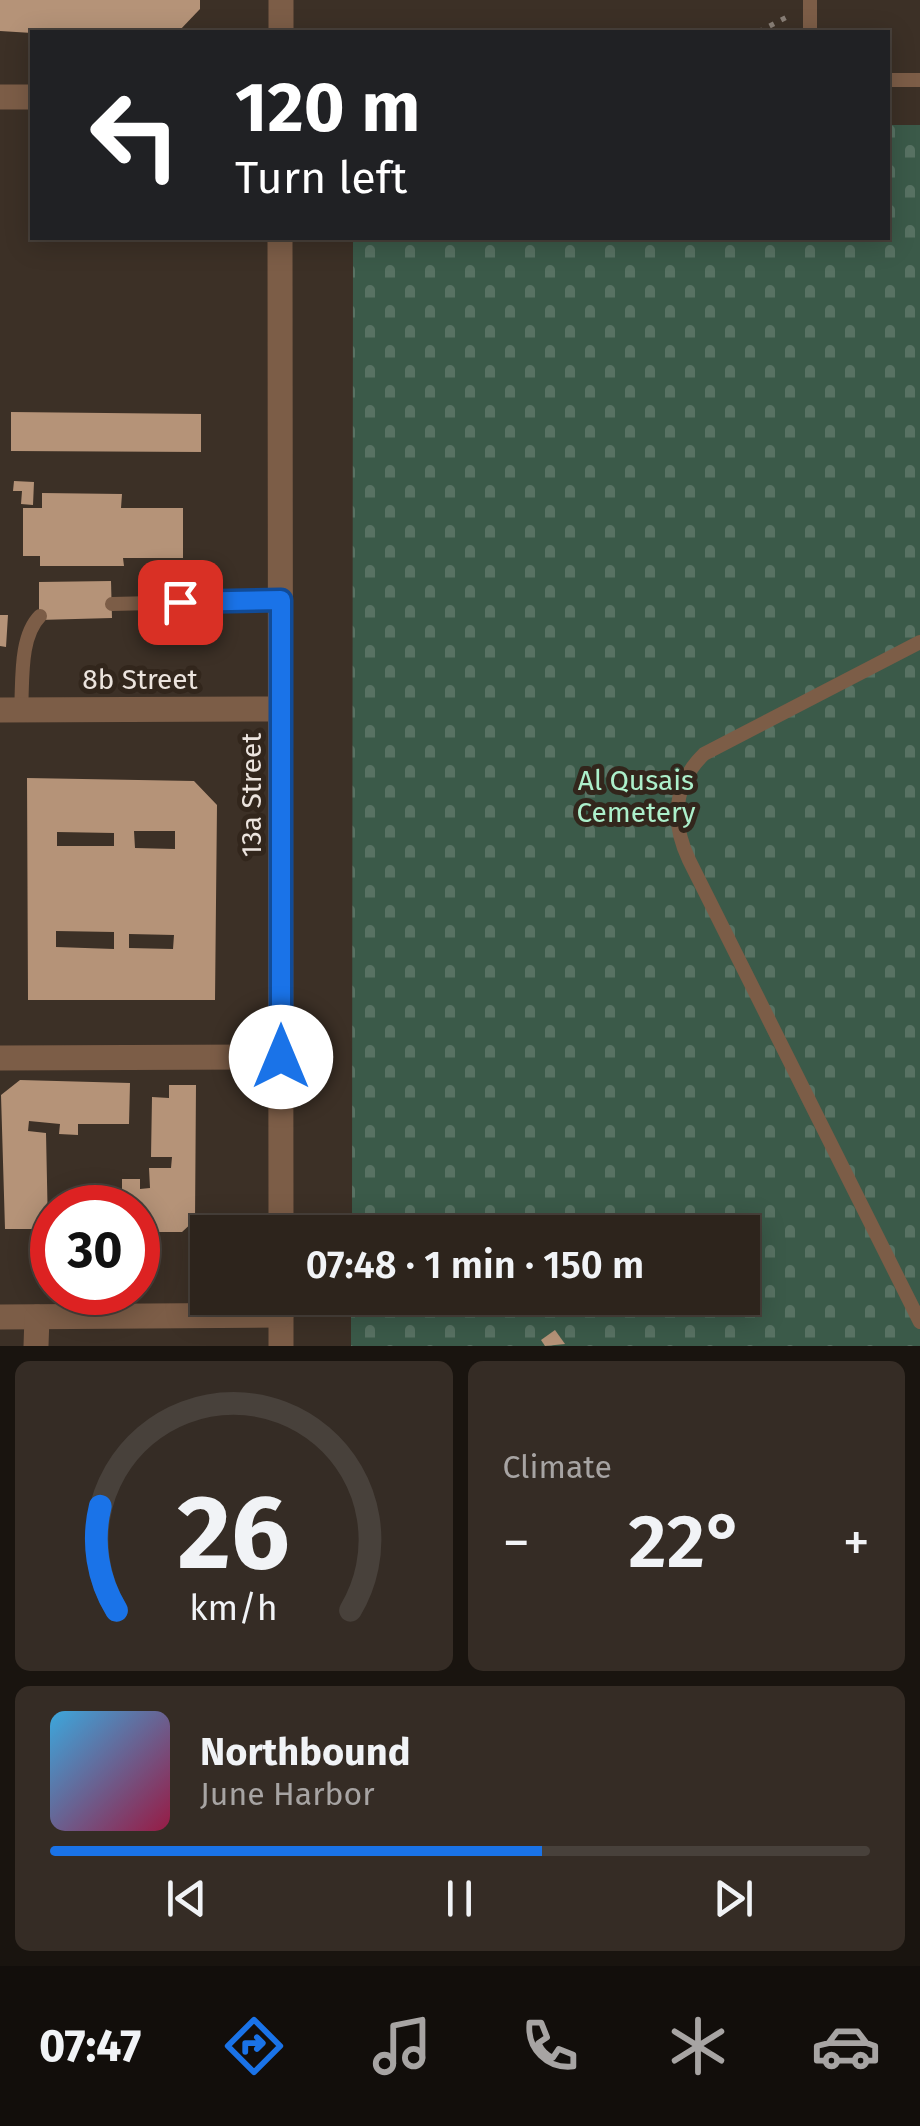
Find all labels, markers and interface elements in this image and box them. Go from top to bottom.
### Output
text: 120 m [235,66,420,150]
icon: left [70,70,200,200]
text: Turn left [235,151,407,205]
pin [138,560,223,645]
icon: arrive [153,575,208,630]
street label: 8b Street [82,663,199,696]
street label: 13a Street [235,732,268,857]
park label: Al Qusais Cemetery [576,764,696,829]
position arrow [229,1005,333,1109]
speed limit sign: 30 [30,1185,160,1315]
text: 07:48 · 1 min · 150 m [306,1242,644,1288]
text: Climate [503,1448,612,1486]
text: 26 [178,1471,290,1596]
text: 22° [628,1497,744,1587]
text: − [503,1510,530,1576]
text: + [843,1510,870,1576]
text: km/h [190,1587,278,1629]
text: Northbound [200,1729,411,1775]
text: June Harbor [200,1775,375,1813]
icon: previous [159,1871,214,1926]
icon: pause [432,1871,487,1926]
icon: next [706,1871,761,1926]
icon: directions [219,2011,289,2081]
icon: music [367,2011,437,2081]
icon: phone [515,2011,585,2081]
icon: climate [663,2011,733,2081]
icon: car [811,2011,881,2081]
text: 07:47 [39,2019,141,2073]

